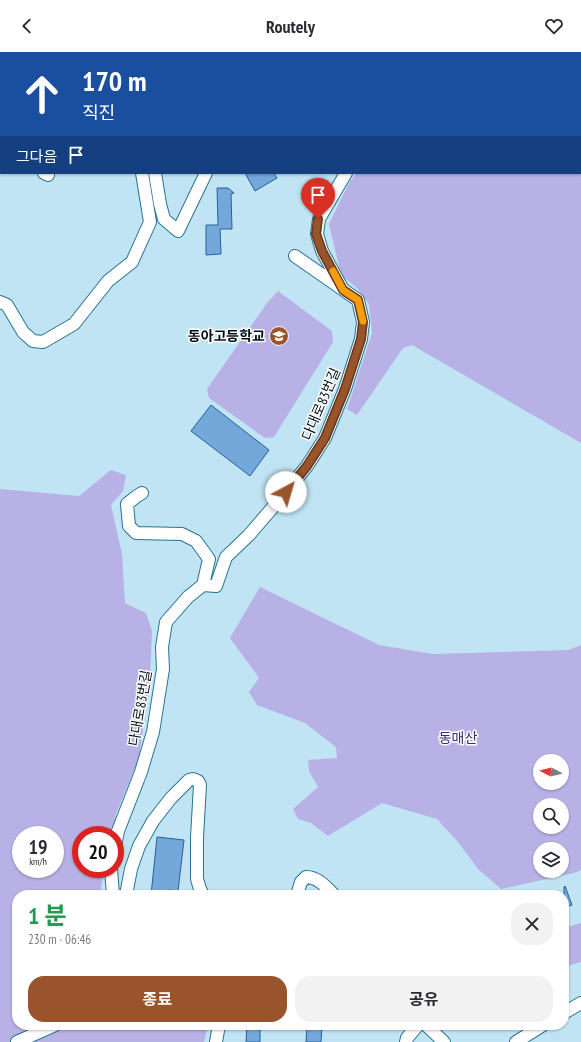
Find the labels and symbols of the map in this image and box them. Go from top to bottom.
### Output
pin [301,178,335,219]
school or university icon: 동아고등학교 [268,325,290,347]
place label: 동아고등학교 [188,327,265,345]
street label: 다대로83번길 [298,365,344,443]
position arrow [265,471,307,513]
street label: 다대로83번길 [124,669,156,747]
park label: 동매산 [439,729,477,747]
north arrow [533,754,569,790]
speed limit sign: 20 [72,826,124,878]

